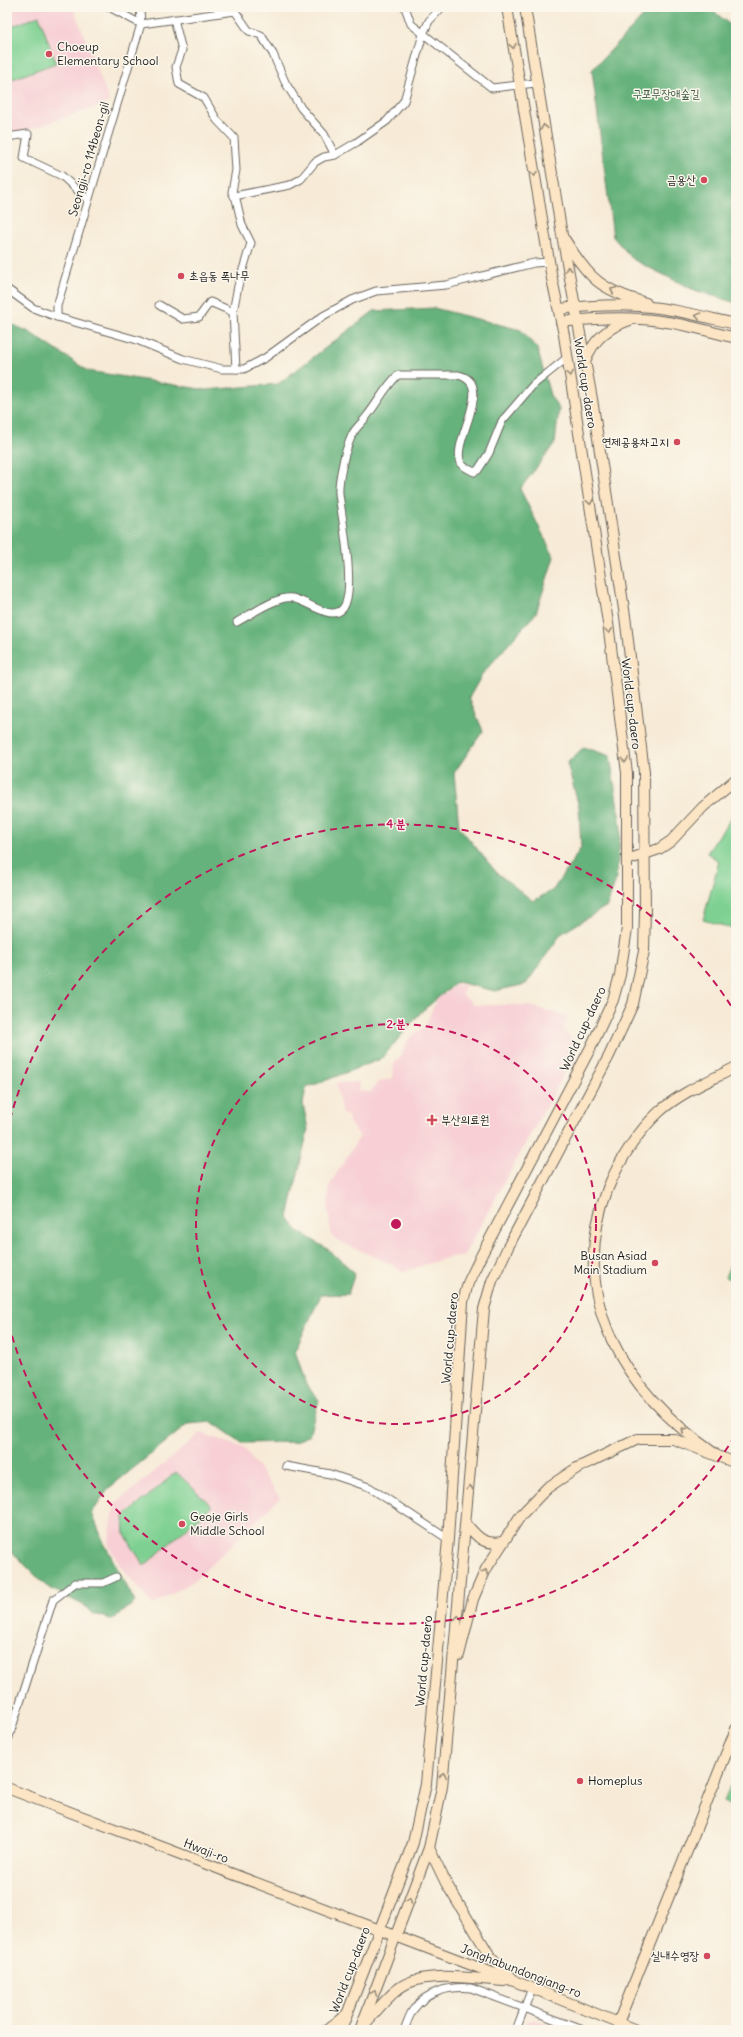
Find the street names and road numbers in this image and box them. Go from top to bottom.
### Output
street label: Seongji-ro 114beon-gil [65,100,112,218]
street label: World cup-daero [571,336,600,430]
street label: World cup-daero [618,658,645,751]
street label: World cup-daero [556,984,609,1073]
street label: World cup-daero [438,1291,461,1384]
street label: World cup-daero [412,1614,435,1707]
street label: Hwaji-ro [182,1835,231,1866]
street label: World cup-daero [326,1924,373,2015]
street label: Jonghabundongjang-ro [459,1941,584,2001]

